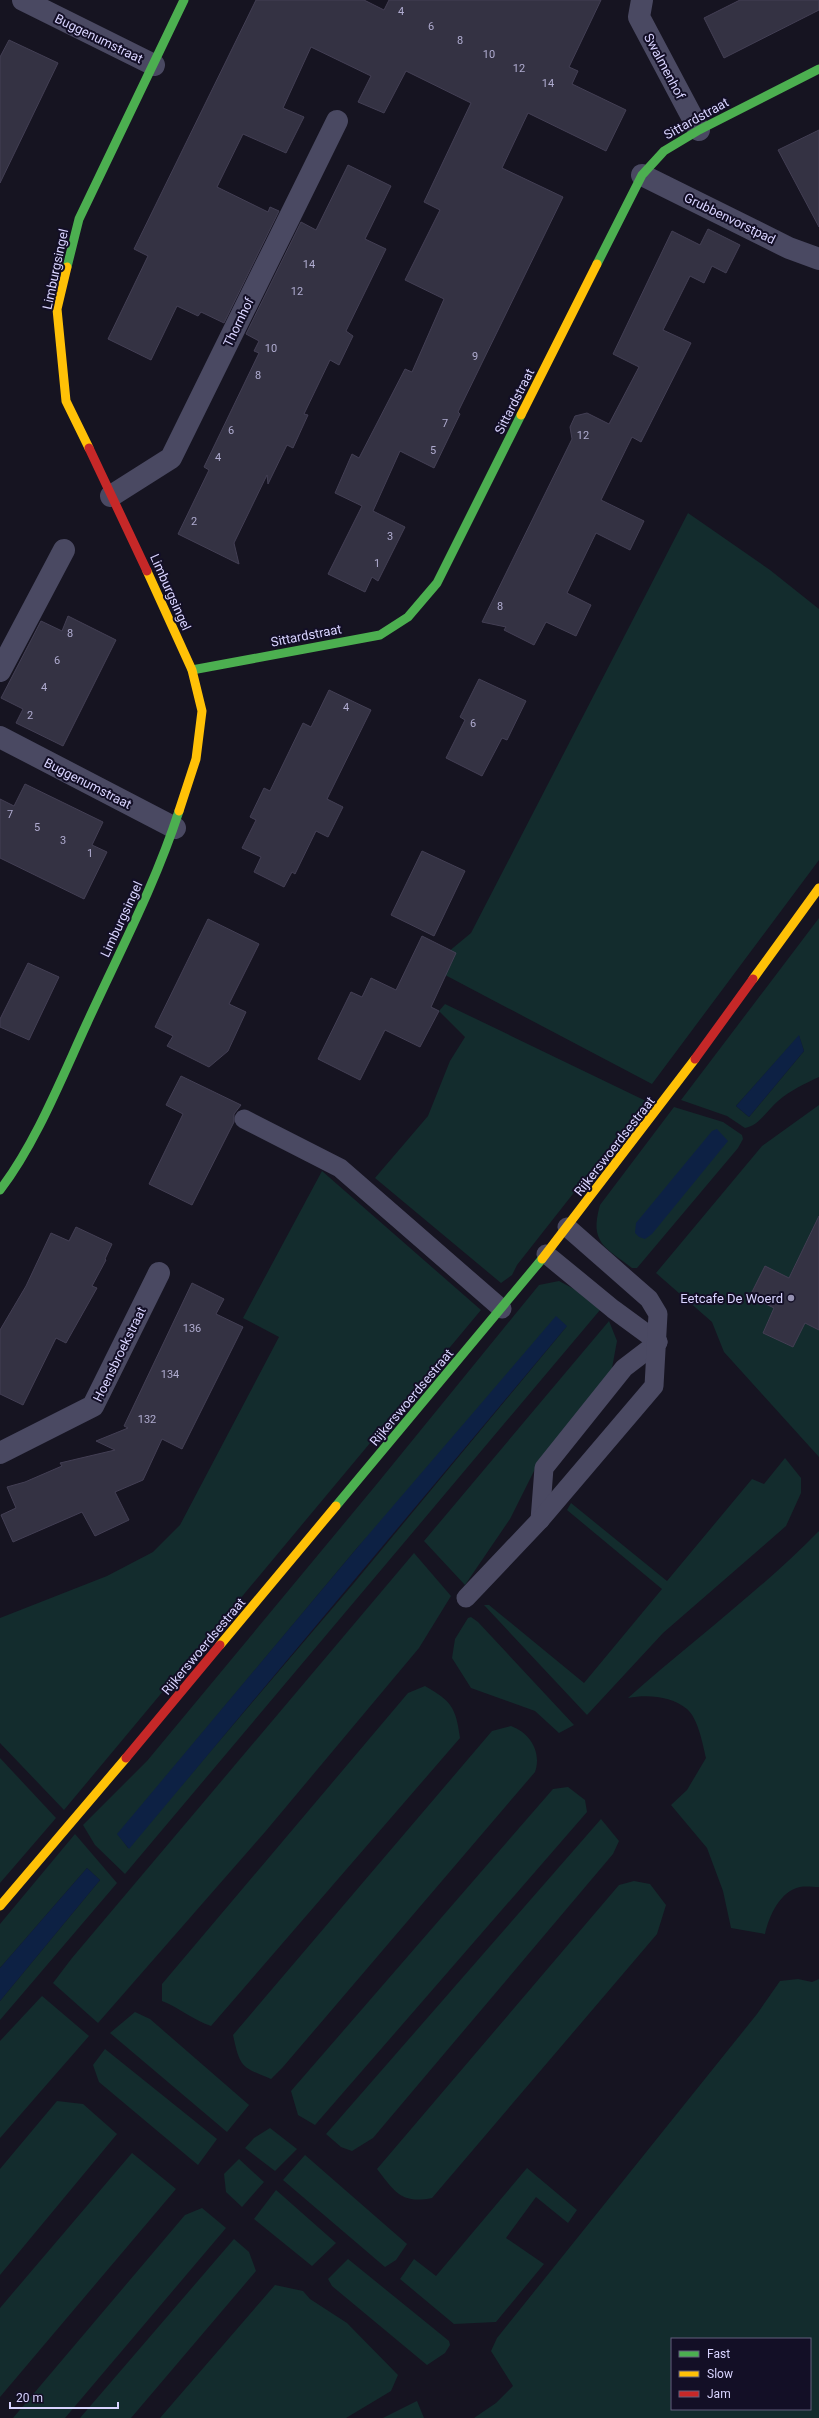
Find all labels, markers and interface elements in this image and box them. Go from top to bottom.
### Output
house number: 4 [398,5,404,18]
street label: Buggenumstraat [52,11,145,66]
house number: 6 [428,20,434,33]
street label: Swalmenhof [641,31,688,102]
house number: 8 [457,34,463,47]
house number: 10 [483,48,495,61]
house number: 12 [513,62,525,75]
house number: 14 [542,77,554,90]
street label: Sittardstraat [661,95,731,142]
street label: Grubbenvorstpad [682,190,778,247]
street label: Limburgsingel [40,227,71,311]
house number: 14 [303,258,315,271]
house number: 12 [291,285,303,298]
street label: Thornhof [220,295,257,349]
house number: 10 [265,342,277,355]
house number: 9 [472,350,478,363]
street label: Sittardstraat [492,366,537,437]
house number: 8 [255,369,261,382]
house number: 7 [442,417,448,430]
house number: 6 [228,424,234,437]
house number: 12 [577,429,589,442]
house number: 5 [430,444,436,457]
house number: 4 [215,451,221,464]
house number: 2 [191,515,197,528]
house number: 3 [387,530,393,543]
street label: Limburgsingel [147,552,194,633]
house number: 1 [374,557,380,570]
house number: 8 [497,600,503,613]
street label: Sittardstraat [270,621,343,650]
house number: 8 [67,627,73,640]
house number: 6 [54,654,60,667]
house number: 4 [41,681,47,694]
house number: 4 [343,701,349,714]
house number: 2 [27,709,33,722]
house number: 6 [470,717,476,730]
street label: Buggenumstraat [42,755,134,812]
house number: 7 [7,808,13,821]
house number: 5 [34,821,40,834]
house number: 3 [60,834,66,847]
house number: 1 [87,847,93,860]
street label: Limburgsingel [97,879,146,960]
street label: Rijkerswoerdsestraat [571,1094,658,1199]
place label: Eetcafe De Woerd [680,1291,783,1306]
marker: Eetcafe De Woerd [786,1293,796,1303]
street label: Hoensbroekstraat [90,1304,149,1404]
house number: 136 [183,1322,201,1335]
street label: Rijkerswoerdsestraat [367,1346,456,1449]
house number: 134 [161,1368,179,1381]
house number: 132 [138,1413,156,1426]
street label: Rijkerswoerdsestraat [159,1595,248,1698]
legend [671,2338,811,2410]
text: Fast [707,2347,730,2361]
text: Slow [707,2367,733,2381]
scale bar [10,2384,118,2410]
text: Jam [707,2387,731,2401]
text: 20 m [16,2391,43,2405]

